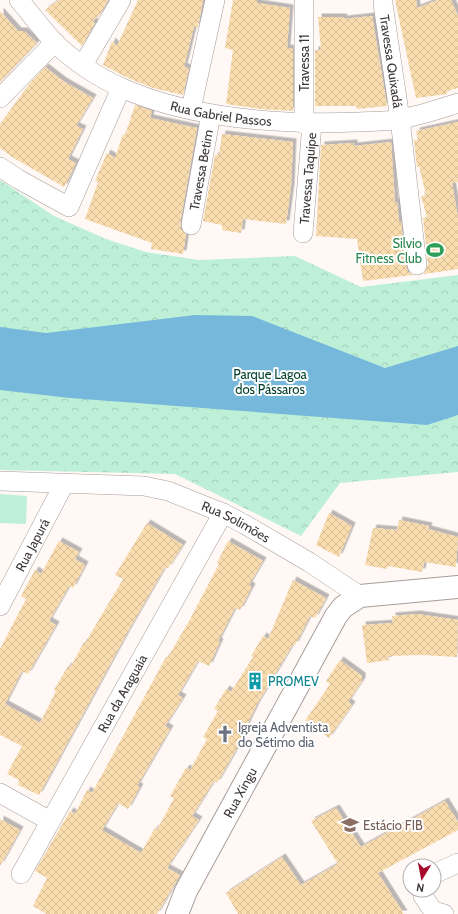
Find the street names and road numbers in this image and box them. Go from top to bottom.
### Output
street label: Travessa Quixadá [377,14,406,110]
street label: Travessa 11 [296,34,312,92]
street label: Rua Gabriel Passos [169,97,273,129]
street label: Travessa Betim [186,128,216,212]
street label: Travessa Taquipe [296,131,319,225]
street label: Rua Solimões [199,497,274,546]
street label: Rua Japurá [12,515,53,574]
street label: Rua da Araguaia [94,651,151,735]
street label: Rua Xingu [220,764,260,820]

